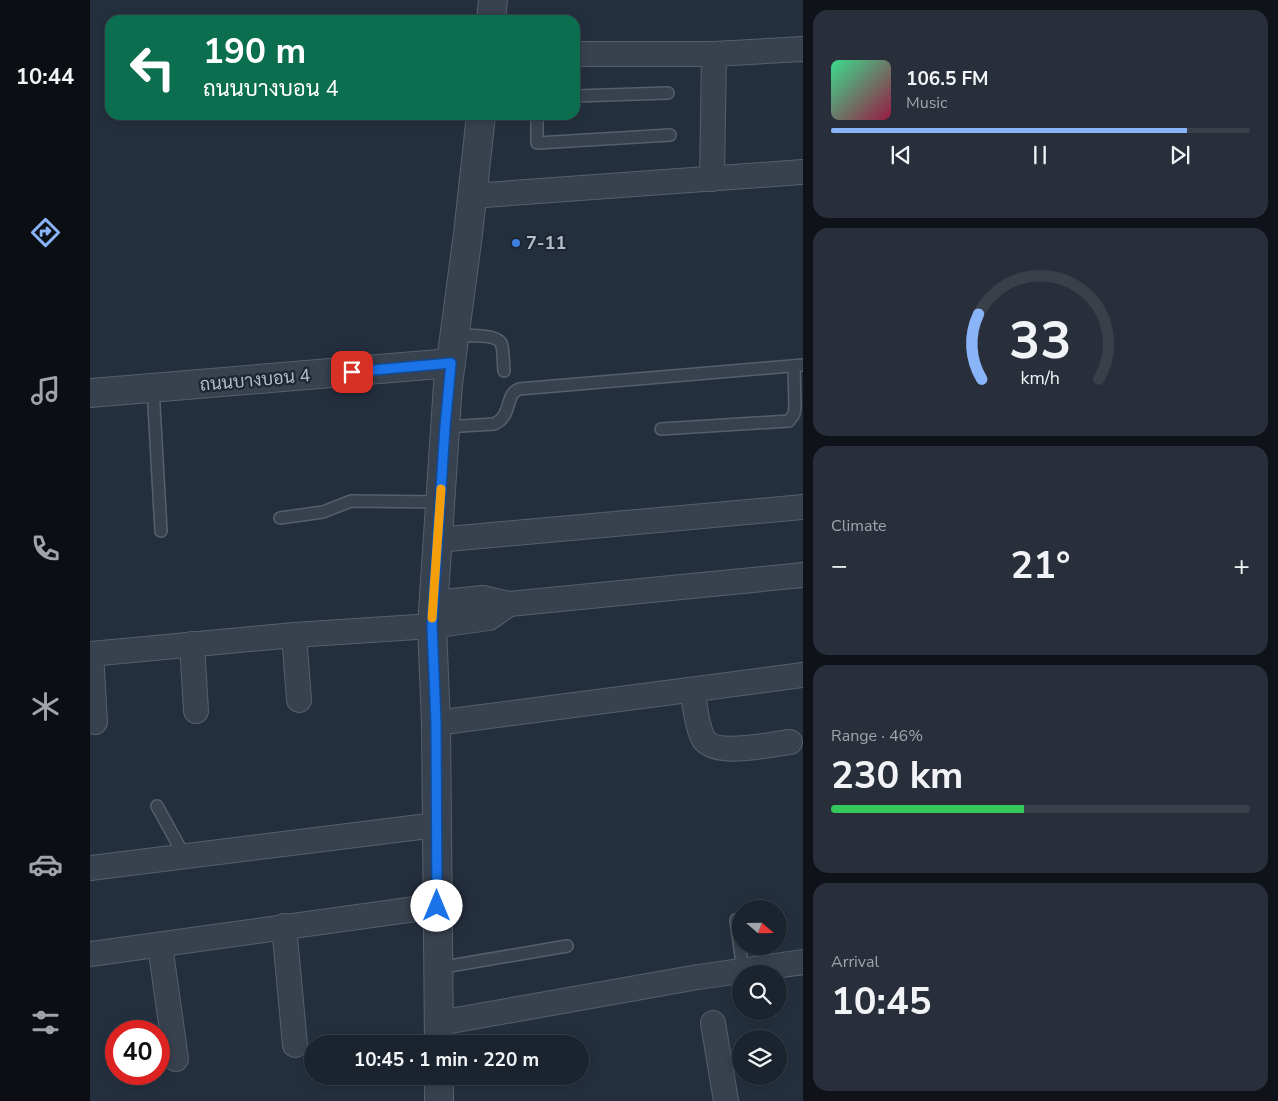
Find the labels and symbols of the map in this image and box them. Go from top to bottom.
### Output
place label: 7-11 [526,231,566,255]
marker: 7-11 [510,237,522,249]
pin [331,351,373,393]
street label: ถนนบางบอน 4 [199,363,312,397]
position arrow [410,879,462,931]
north arrow [732,900,788,955]
speed limit sign: 40 [105,1020,170,1085]

